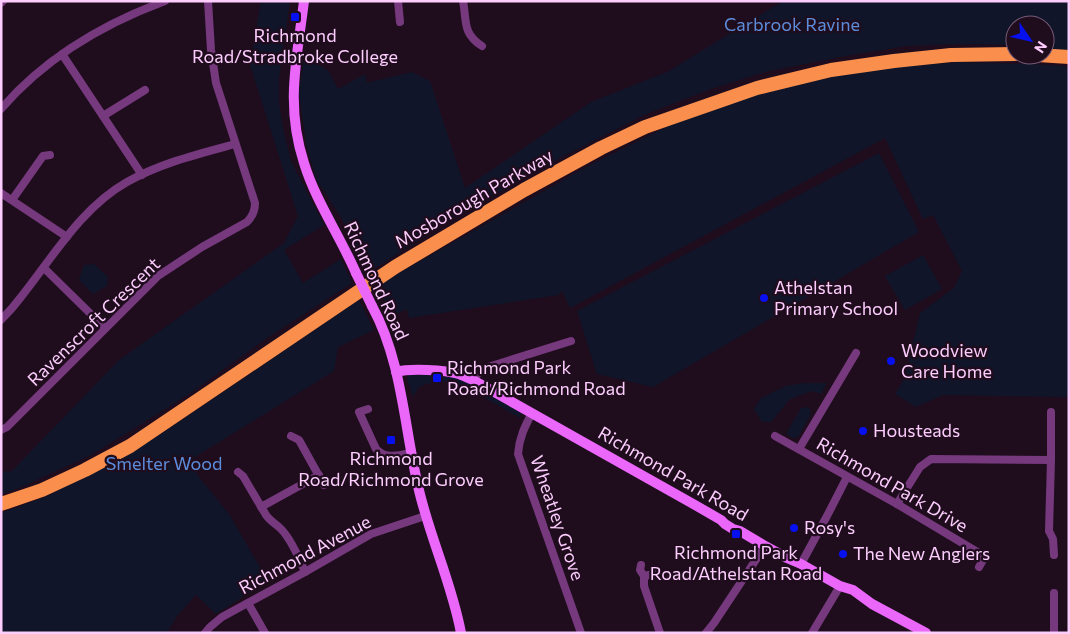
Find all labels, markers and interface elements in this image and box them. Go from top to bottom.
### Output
marker: Richmond Road/Stradbroke College [289,11,301,23]
park label: Carbrook Ravine [724,13,860,35]
north arrow [1005,15,1055,65]
place label: Richmond Road/Stradbroke College [192,24,398,67]
text: N [1031,38,1051,57]
street label: Mosborough Parkway [391,144,556,252]
street label: Richmond Road [340,218,414,343]
street label: Ravenscroft Crescent [23,252,164,390]
place label: Athelstan Primary School [774,276,898,319]
marker: Athelstan Primary School [758,292,770,304]
place label: Woodview Care Home [901,339,992,382]
marker: Woodview Care Home [885,355,897,367]
place label: Richmond Park Road/Richmond Road [447,356,626,399]
marker: Richmond Park Road/Richmond Road [431,372,443,384]
place label: Housteads [873,419,960,441]
street label: Richmond Park Road [595,421,752,525]
marker: Housteads [857,425,869,437]
street label: Richmond Park Drive [813,432,972,536]
marker: Richmond Road/Richmond Grove [385,434,397,446]
place label: Richmond Road/Richmond Grove [298,447,484,490]
park label: Smelter Wood [106,452,222,474]
street label: Wheatley Grove [526,452,590,583]
street label: Richmond Avenue [235,510,374,598]
place label: Rosy's [804,516,855,538]
marker: Rosy's [788,522,800,534]
marker: Richmond Park Road/Athelstan Road [730,528,742,540]
place label: Richmond Park Road/Athelstan Road [650,541,822,584]
place label: The New Anglers [853,542,990,564]
marker: The New Anglers [837,548,849,560]

